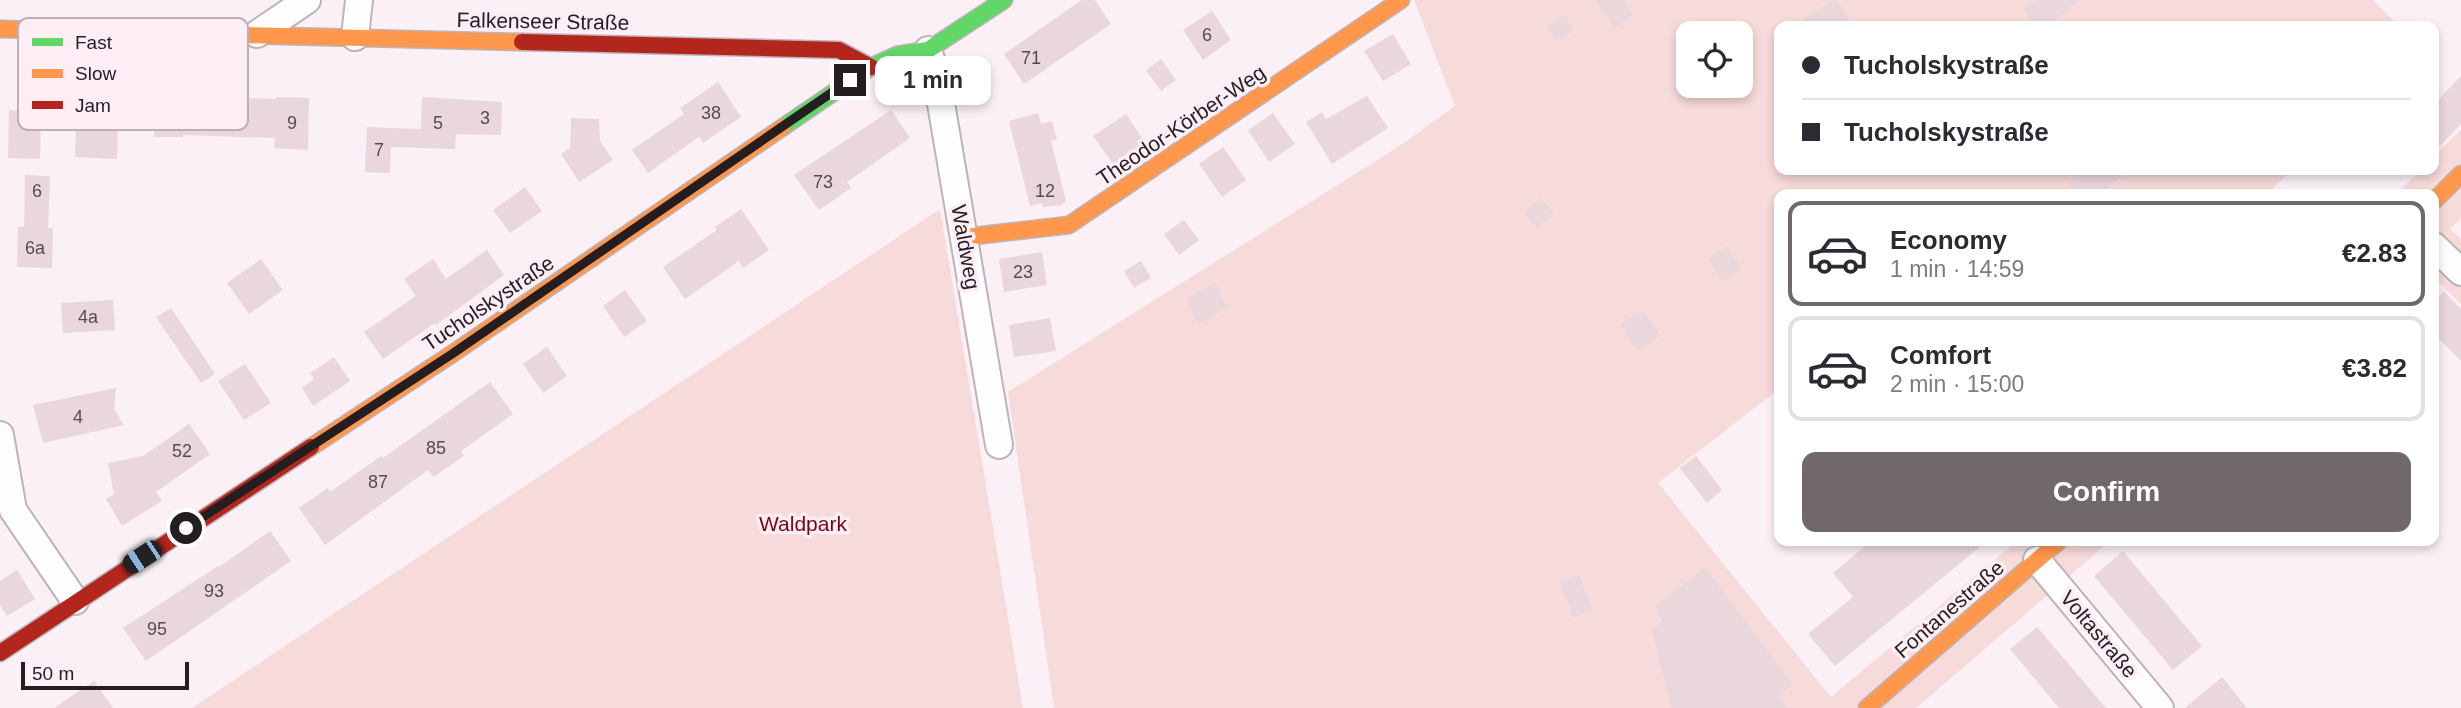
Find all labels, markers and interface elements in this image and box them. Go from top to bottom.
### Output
street label: Falkenseer Straße [456,8,630,34]
legend [18,18,248,130]
map controls [1676,21,1753,98]
button: locate [1676,21,1753,98]
house number: 6 [1202,25,1212,45]
text: Fast [75,32,113,53]
house number: 71 [1021,48,1041,68]
text: Tucholskystraße [1844,50,2049,80]
callout: 1 min [874,56,990,104]
street label: Theodor-Körber-Weg [1092,60,1270,190]
text: Slow [75,63,116,84]
route end [834,64,866,96]
text: 1 min [903,67,963,93]
text: Jam [75,95,111,116]
house number: 38 [701,103,721,123]
house number: 3 [480,108,490,128]
house number: 9 [287,113,297,133]
house number: 5 [433,113,443,133]
text: Tucholskystraße [1844,117,2049,147]
house number: 7 [374,140,384,160]
house number: 73 [813,172,833,192]
house number: 6 [32,181,42,201]
house number: 12 [1035,181,1055,201]
street label: Waldweg [947,203,985,291]
icon: car [1806,222,1869,285]
text: Economy [1890,225,2007,255]
house number: 6a [25,238,46,258]
text: €2.83 [2342,238,2407,268]
street label: Tucholskystraße [418,251,558,355]
text: 1 min · 14:59 [1890,256,2024,282]
house number: 23 [1013,262,1033,282]
house number: 4a [78,307,99,327]
icon: car [1806,337,1869,400]
text: Comfort [1890,340,1991,370]
text: €3.82 [2342,353,2407,383]
text: 2 min · 15:00 [1890,371,2024,397]
house number: 4 [73,407,83,427]
house number: 85 [426,438,446,458]
house number: 52 [172,441,192,461]
button: Confirm [1802,452,2411,532]
house number: 87 [368,472,388,492]
route start [170,512,202,544]
park label: Waldpark [759,512,847,535]
car [119,537,166,577]
street label: Fontanestraße [1890,556,2008,662]
house number: 93 [204,581,224,601]
street label: Voltastraße [2056,586,2142,682]
house number: 95 [147,619,167,639]
scale bar [21,659,189,691]
text: 50 m [32,663,74,684]

